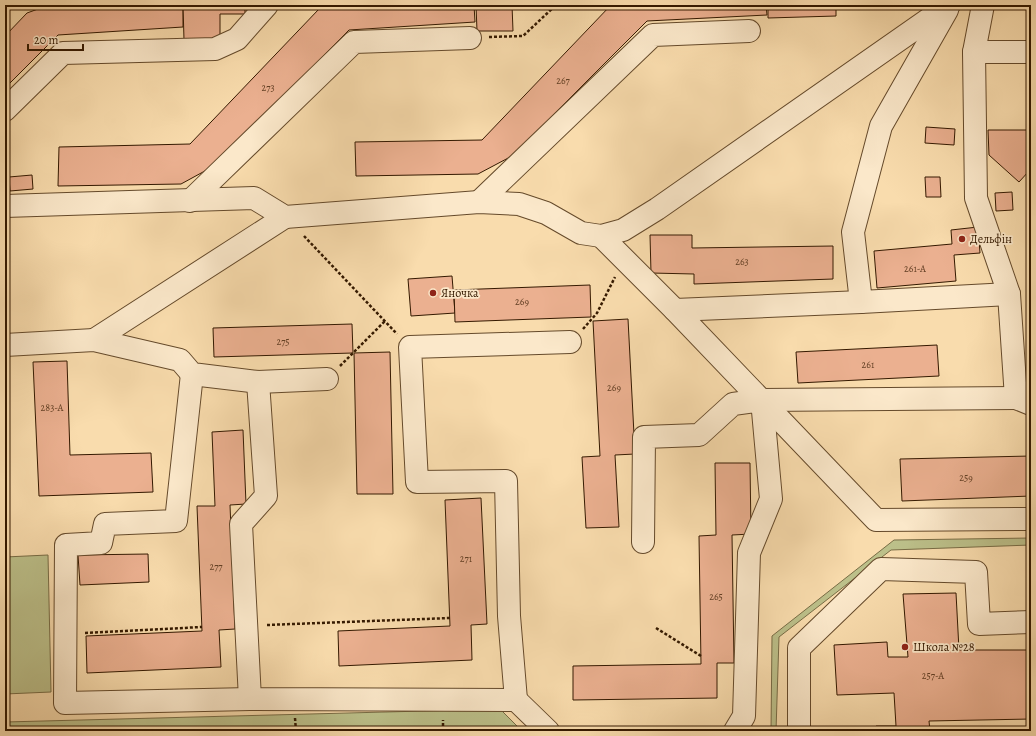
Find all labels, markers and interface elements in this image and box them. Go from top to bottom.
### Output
scale bar [28,26,83,52]
text: 20 m [34,32,58,48]
house number: 267 [556,74,571,87]
house number: 273 [261,81,275,94]
place label: Дельфін [970,231,1012,247]
marker: Дельфін [957,234,967,244]
house number: 263 [735,255,749,268]
house number: 261-А [904,262,926,275]
place label: Яночка [441,285,479,301]
marker: Яночка [428,288,438,298]
house number: 269 [515,295,529,308]
house number: 275 [276,335,290,348]
house number: 261 [862,358,875,371]
house number: 269 [607,381,621,394]
house number: 283-А [41,401,64,414]
house number: 259 [959,471,973,484]
house number: 271 [460,552,473,565]
house number: 277 [209,560,223,573]
house number: 265 [709,590,723,603]
place label: Школа №28 [913,639,975,655]
marker: Школа №28 [900,642,910,652]
house number: 257-А [922,669,944,682]

